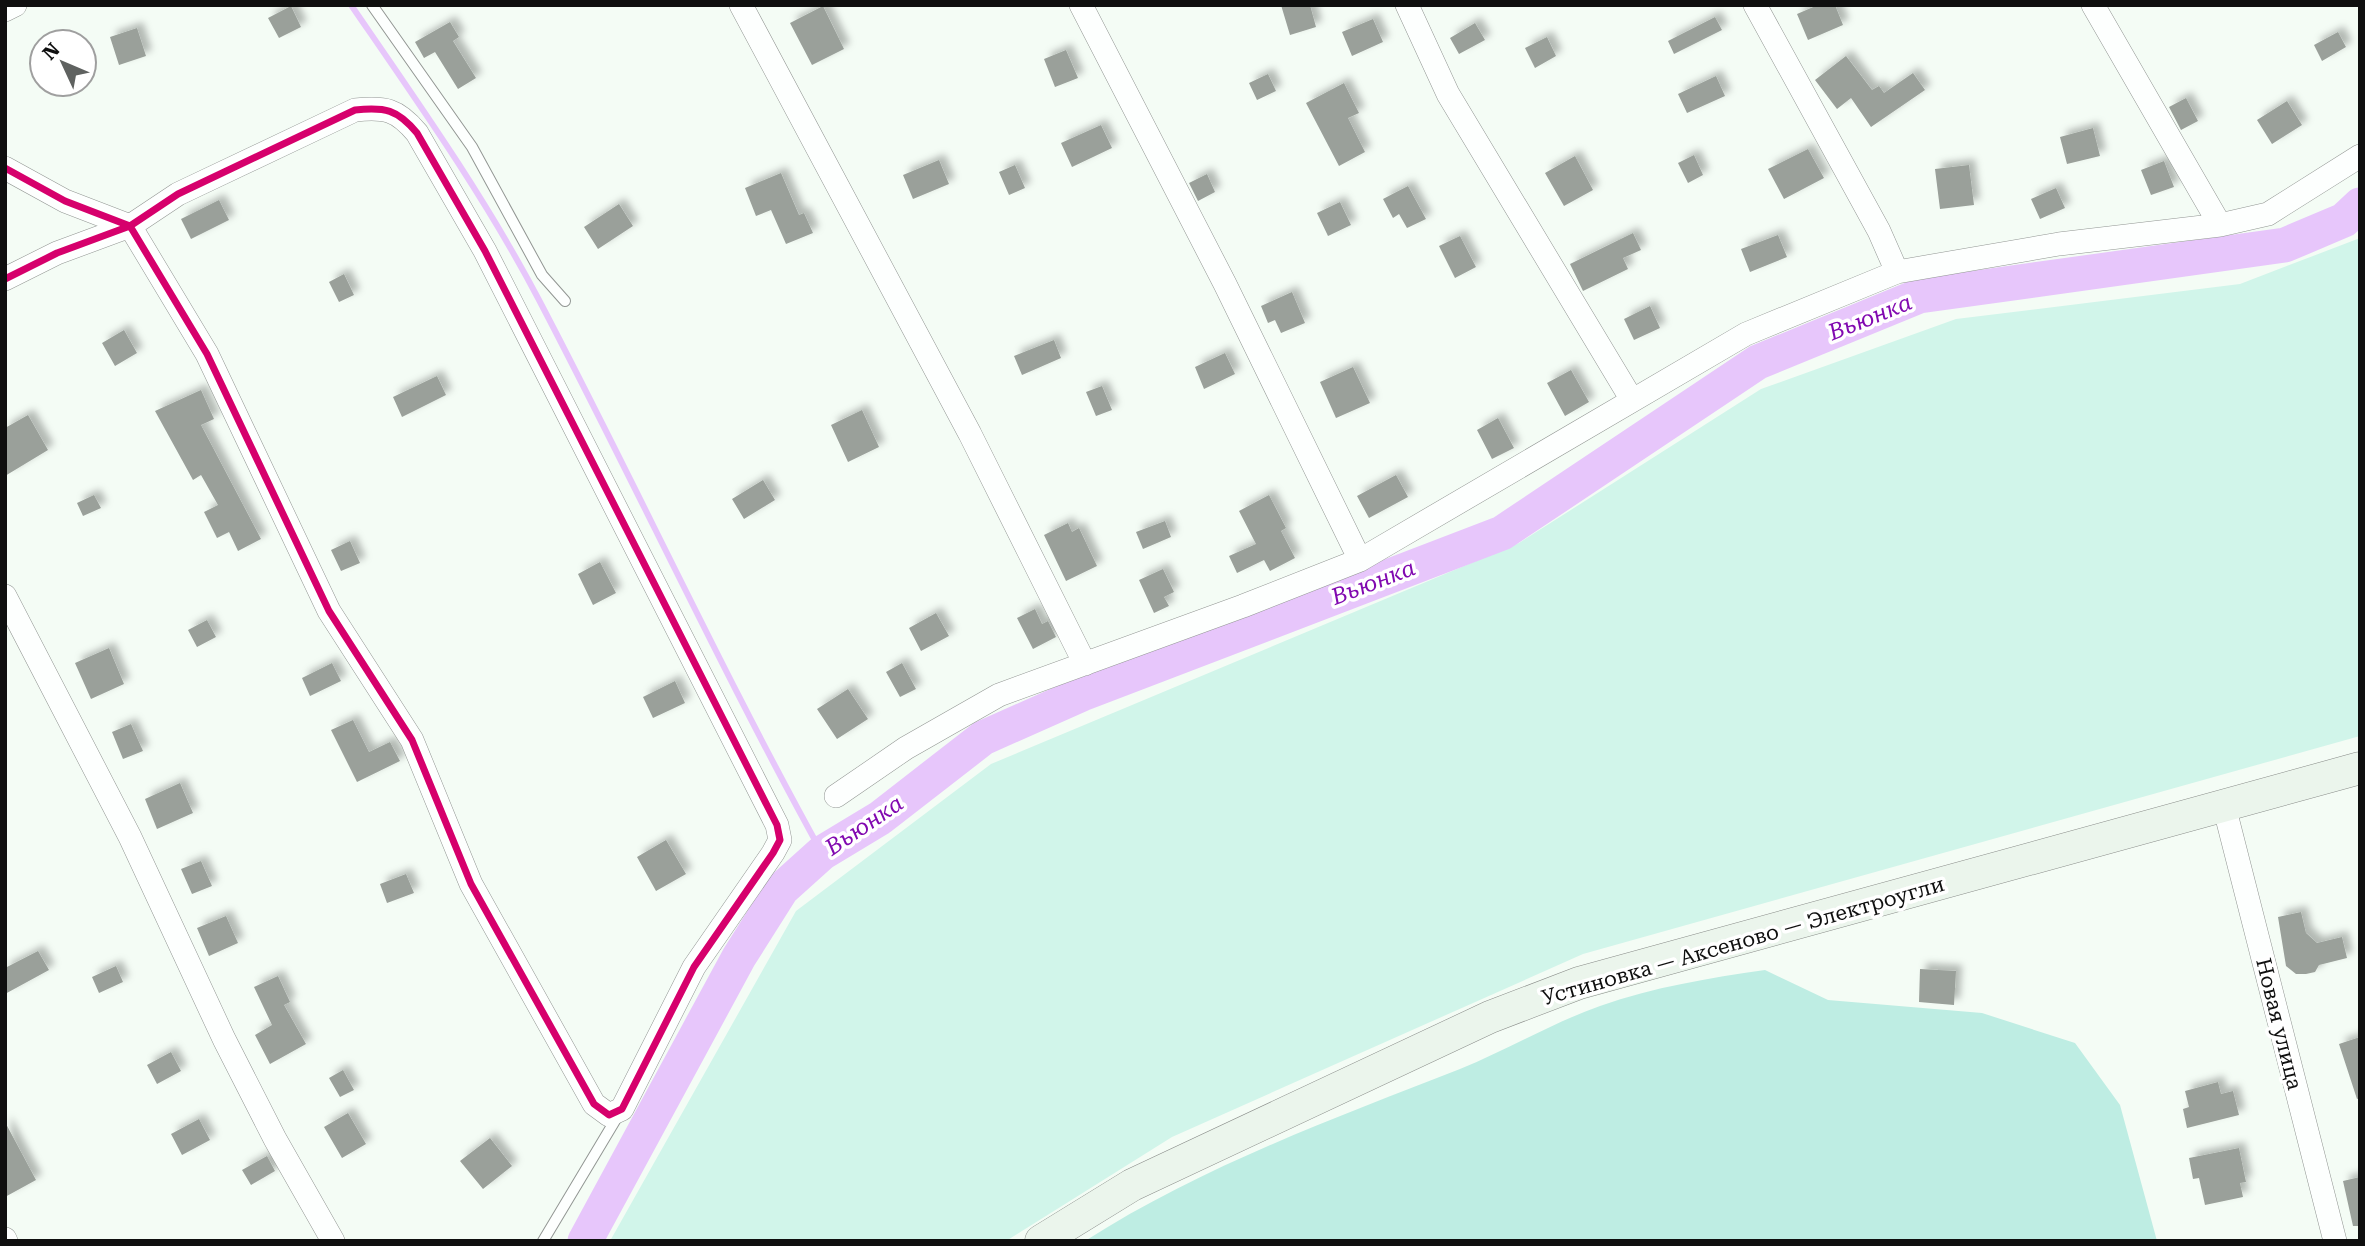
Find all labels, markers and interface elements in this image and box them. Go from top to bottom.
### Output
north arrow [28,28,98,98]
text: N [38,38,65,65]
water label: Вьюнка [1823,288,1916,347]
water label: Вьюнка [1326,554,1419,611]
water label: Вьюнка [819,790,908,862]
street label: Устиновка — Аксеново — Электроугли [1539,872,1947,1010]
street label: Новая улица [2251,956,2307,1093]

